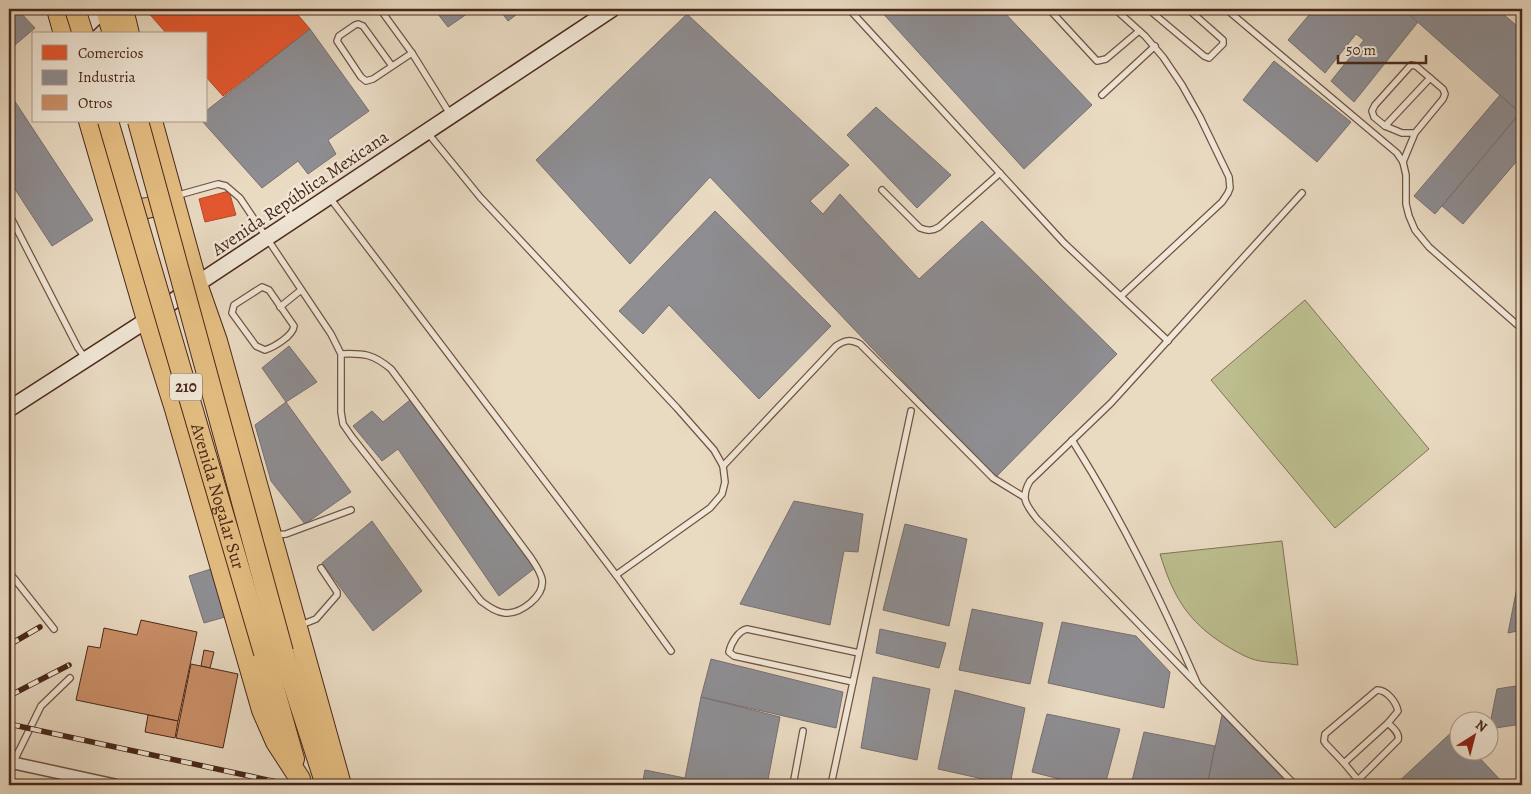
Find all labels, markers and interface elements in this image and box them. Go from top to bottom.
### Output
legend [32,32,208,122]
scale bar [1338,32,1426,64]
text: 50 m [1346,40,1376,60]
text: Comercios [78,43,143,63]
text: Industria [78,67,136,87]
text: Otros [78,93,112,113]
street label: Avenida República Mexicana [206,124,394,262]
road number: 210 [170,374,202,401]
street label: Avenida Nogalar Sur [185,420,251,572]
north arrow [1448,712,1498,762]
text: N [1472,715,1491,737]

